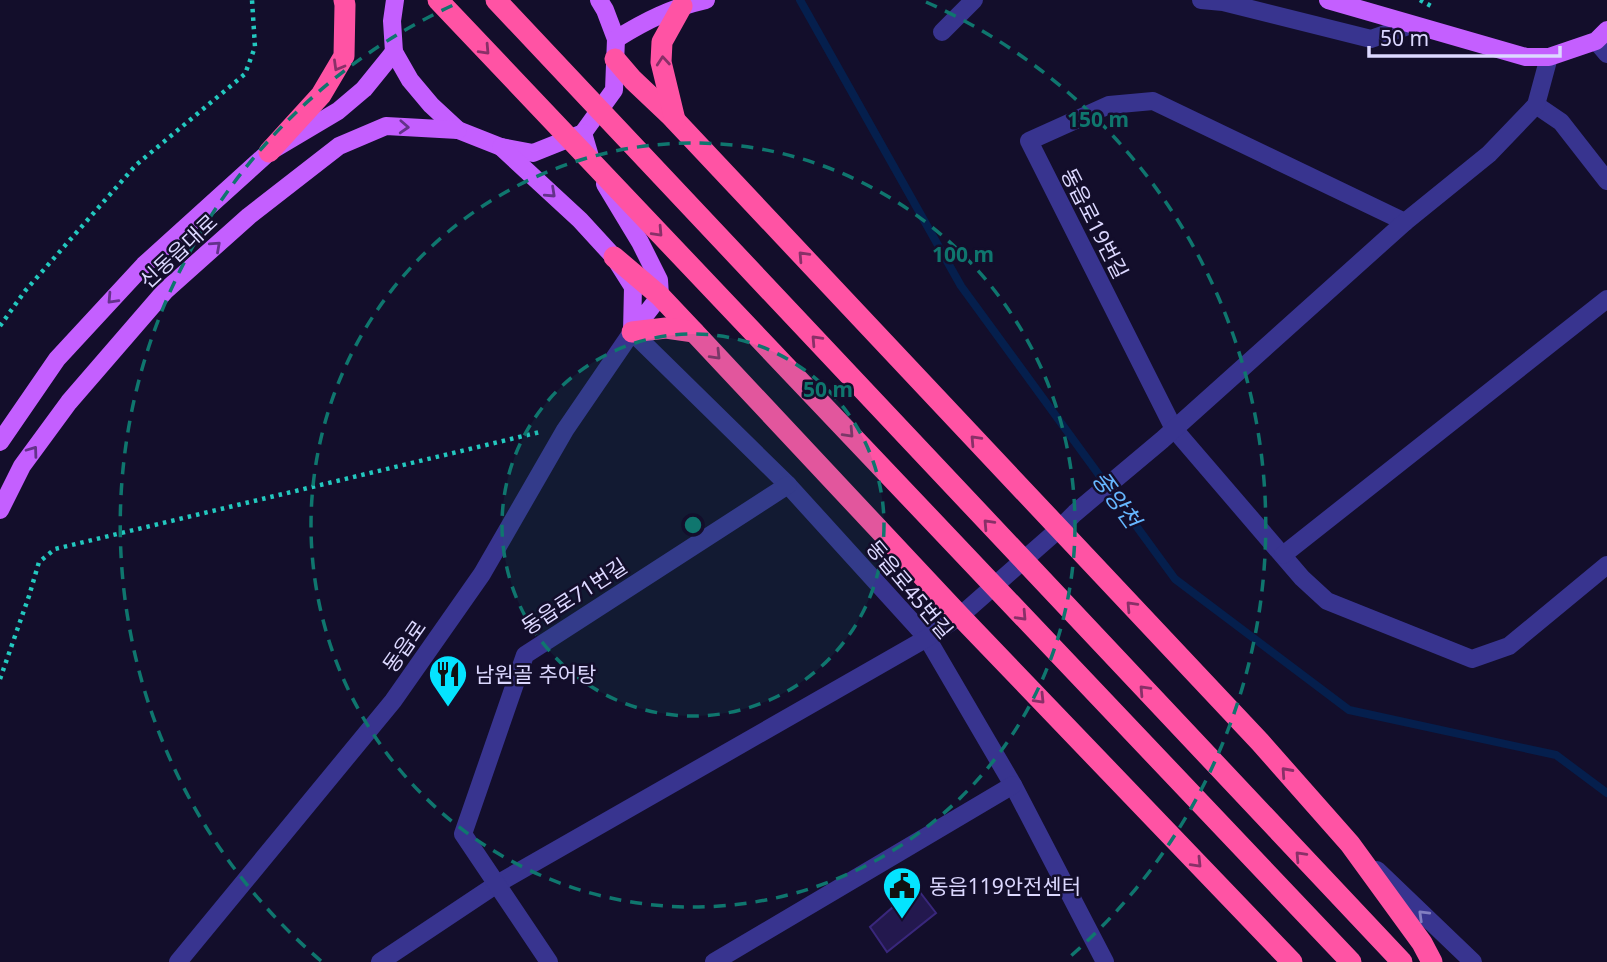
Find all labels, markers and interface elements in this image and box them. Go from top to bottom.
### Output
scale bar [1369,14,1560,58]
text: 50 m [1380,24,1429,52]
one-way arrow [476,41,489,54]
one-way arrow [656,55,671,66]
one-way arrow [333,59,346,72]
text: 150 m [1067,105,1129,133]
one-way arrow [399,120,410,135]
street label: 동읍로19번길 [1055,163,1135,283]
one-way arrow [543,185,556,198]
street label: 신동읍대로 [133,208,223,294]
one-way arrow [650,224,663,237]
text: 100 m [932,240,994,268]
one-way arrow [208,242,221,254]
one-way arrow [799,251,811,264]
one-way arrow [108,291,121,304]
one-way arrow [811,335,824,348]
one-way arrow [708,347,721,360]
text: 50 m [803,375,853,403]
one-way arrow [840,425,853,438]
one-way arrow [971,435,984,448]
one-way arrow [25,446,38,459]
water label: 중앙천 [1085,464,1150,536]
centre of rings [681,513,705,537]
one-way arrow [984,519,997,532]
street label: 동읍로45번길 [861,534,959,644]
street label: 동읍로71번길 [516,551,632,641]
one-way arrow [1127,601,1140,614]
one-way arrow [1014,608,1027,621]
street label: 동읍로 [376,614,432,678]
restaurant icon: 남원골 추어탕 [427,653,469,708]
place label: 남원골 추어탕 [475,660,596,688]
one-way arrow [1140,685,1153,698]
one-way arrow [1031,691,1044,704]
one-way arrow [1282,767,1294,780]
one-way arrow [1296,851,1308,864]
one-way arrow [1189,855,1202,868]
public building icon: 동읍119안전센터 [881,865,923,920]
place label: 동읍119안전센터 [929,872,1081,900]
one-way arrow [1419,910,1432,923]

